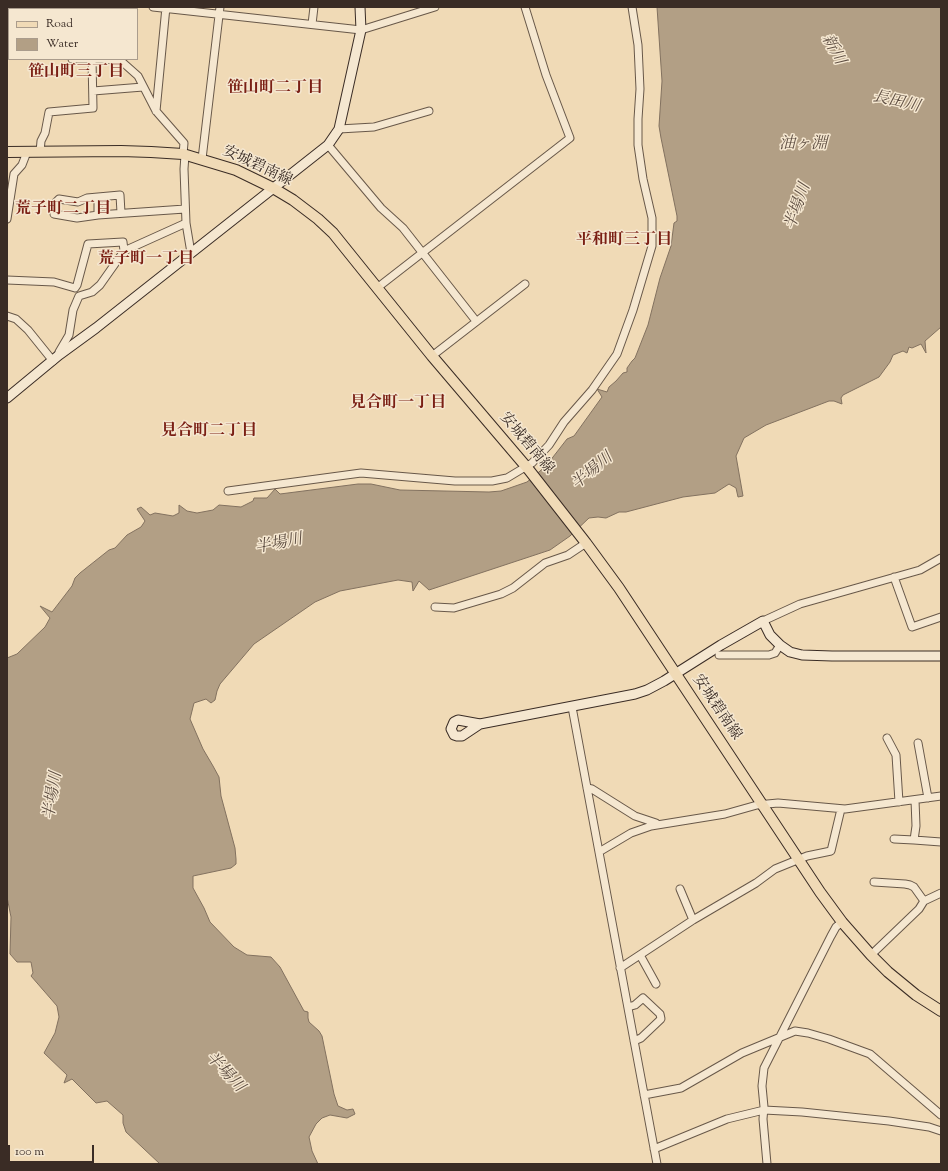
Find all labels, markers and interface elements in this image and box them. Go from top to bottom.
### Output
legend [8,8,138,60]
text: Road [46,15,73,33]
water label: 新川 [816,31,848,69]
text: Water [46,35,78,53]
district label: 笹山町三丁目 [28,63,124,83]
district label: 笹山町二丁目 [227,79,323,99]
water label: 長田川 [870,88,922,118]
water label: 油ヶ淵 [779,135,827,155]
street label: 安城碧南線 [219,143,295,191]
water label: 半場川 [782,181,816,233]
district label: 荒子町二丁目 [15,200,111,220]
district label: 平和町三丁目 [576,231,672,251]
district label: 荒子町一丁目 [98,250,194,270]
district label: 見合町一丁目 [350,394,446,414]
street label: 安城碧南線 [495,409,557,479]
district label: 見合町二丁目 [161,422,257,442]
water label: 半場川 [568,449,618,495]
water label: 半場川 [254,531,304,559]
street label: 安城碧南線 [688,672,744,744]
water label: 半場川 [41,771,67,821]
water label: 半場川 [201,1049,247,1097]
scale bar [10,1137,96,1163]
text: 100 m [15,1143,44,1161]

